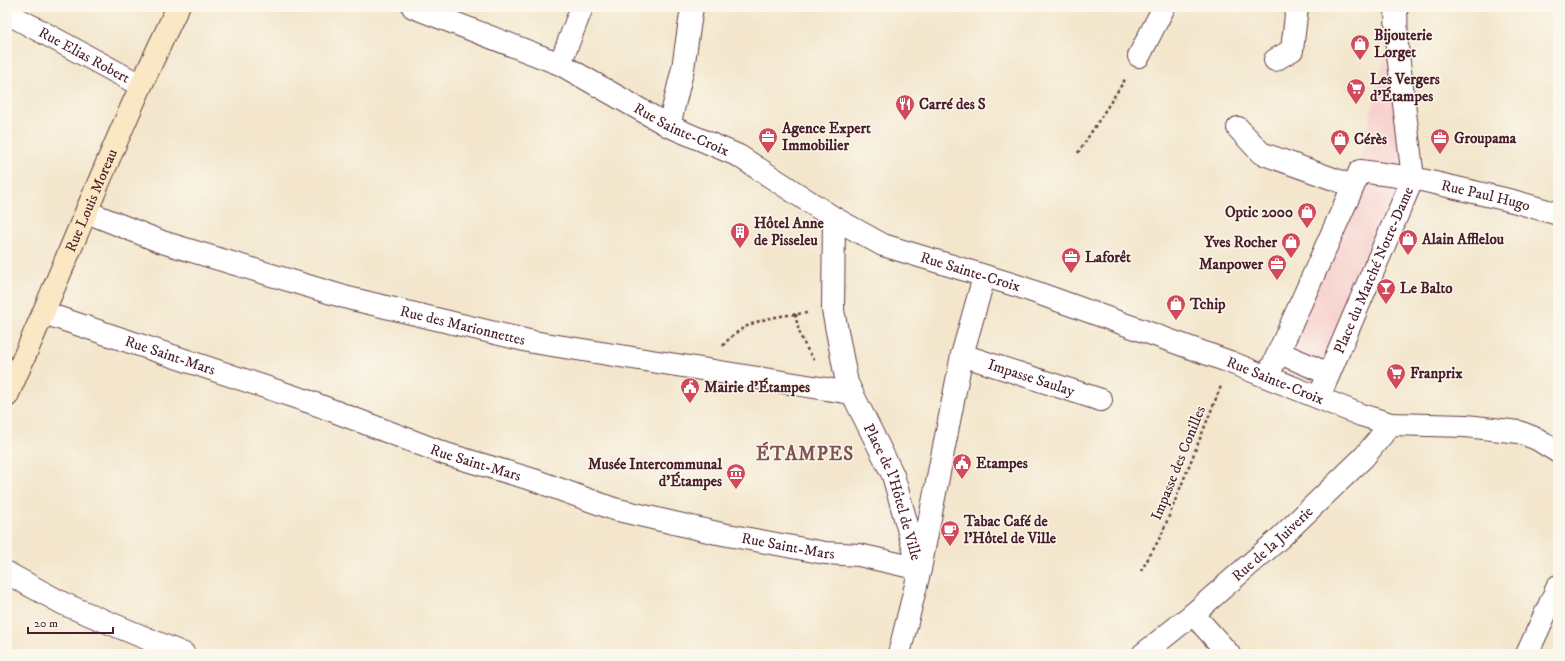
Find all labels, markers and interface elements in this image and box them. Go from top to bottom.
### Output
street label: Rue Elias Robert [35,23,133,88]
place label: Bijouterie Lorget [1374,26,1433,62]
shop icon: Bijouterie Lorget [1349,33,1371,61]
place label: Les Vergers d'Étampes [1370,70,1440,106]
supermarket icon: Les Vergers d'Étampes [1345,77,1367,105]
restaurant icon: Carré des S [894,93,916,121]
place label: Carré des S [919,95,986,114]
street label: Rue Sainte-Croix [630,99,733,161]
place label: Agence Expert Immobilier [781,119,871,155]
office icon: Agence Expert Immobilier [757,126,779,154]
office icon: Groupama [1429,127,1451,155]
shop icon: Cérès [1329,128,1351,156]
place label: Groupama [1454,129,1517,148]
place label: Cérès [1354,130,1387,149]
street label: Rue Louis Moreau [61,146,122,255]
street label: Rue Paul Hugo [1439,176,1533,216]
street label: Place du Marché Notre-Dame [1330,184,1418,357]
shop icon: Optic 2000 [1296,201,1318,229]
place label: Optic 2000 [1225,203,1293,222]
place label: Hôtel Anne de Pisseleu [754,214,825,250]
building icon: Hôtel Anne de Pisseleu [729,221,751,249]
shop icon: Alain Afflelou [1397,228,1419,256]
place label: Alain Afflelou [1421,230,1505,249]
shop icon: Yves Rocher [1280,231,1302,259]
place label: Yves Rocher [1203,233,1277,252]
office icon: Laforêt [1060,246,1082,274]
street label: Rue Sainte-Croix [918,248,1023,296]
place label: Laforêt [1085,248,1131,267]
office icon: Manpower [1266,253,1288,281]
place label: Manpower [1199,255,1263,274]
bar icon: Le Balto [1375,277,1397,305]
place label: Le Balto [1400,279,1453,298]
shop icon: Tchip [1165,293,1187,321]
place label: Tchip [1189,295,1226,314]
street label: Rue des Marionnettes [398,302,527,350]
street label: Rue Saint-Mars [122,332,218,380]
street label: Rue Sainte-Croix [1224,353,1328,409]
street label: Impasse Saulay [985,355,1078,401]
supermarket icon: Franprix [1385,362,1407,390]
place label: Franprix [1410,364,1463,383]
public building icon: Mairie d'Étampes [679,376,701,404]
place label: Mairie d'Étampes [704,377,810,397]
street label: Impasse des Conilles [1147,403,1210,523]
street label: Place de l'Hôtel de Ville [859,420,925,563]
street label: Rue Saint-Mars [427,440,523,486]
district label: ÉTAMPES [756,441,854,466]
public building icon: Etampes [951,452,973,480]
place label: Etampes [976,454,1028,473]
place label: Musée Intercommunal d'Étampes [588,455,722,491]
museum icon: Musée Intercommunal d'Étampes [725,462,747,490]
street label: Rue de la Juiverie [1228,502,1317,586]
place label: Tabac Café de l'Hôtel de Ville [963,512,1057,548]
cafe icon: Tabac Café de l'Hôtel de Ville [939,519,961,547]
street label: Rue Saint-Mars [740,529,835,564]
scale bar [28,609,113,635]
text: 20 m [34,616,58,631]

